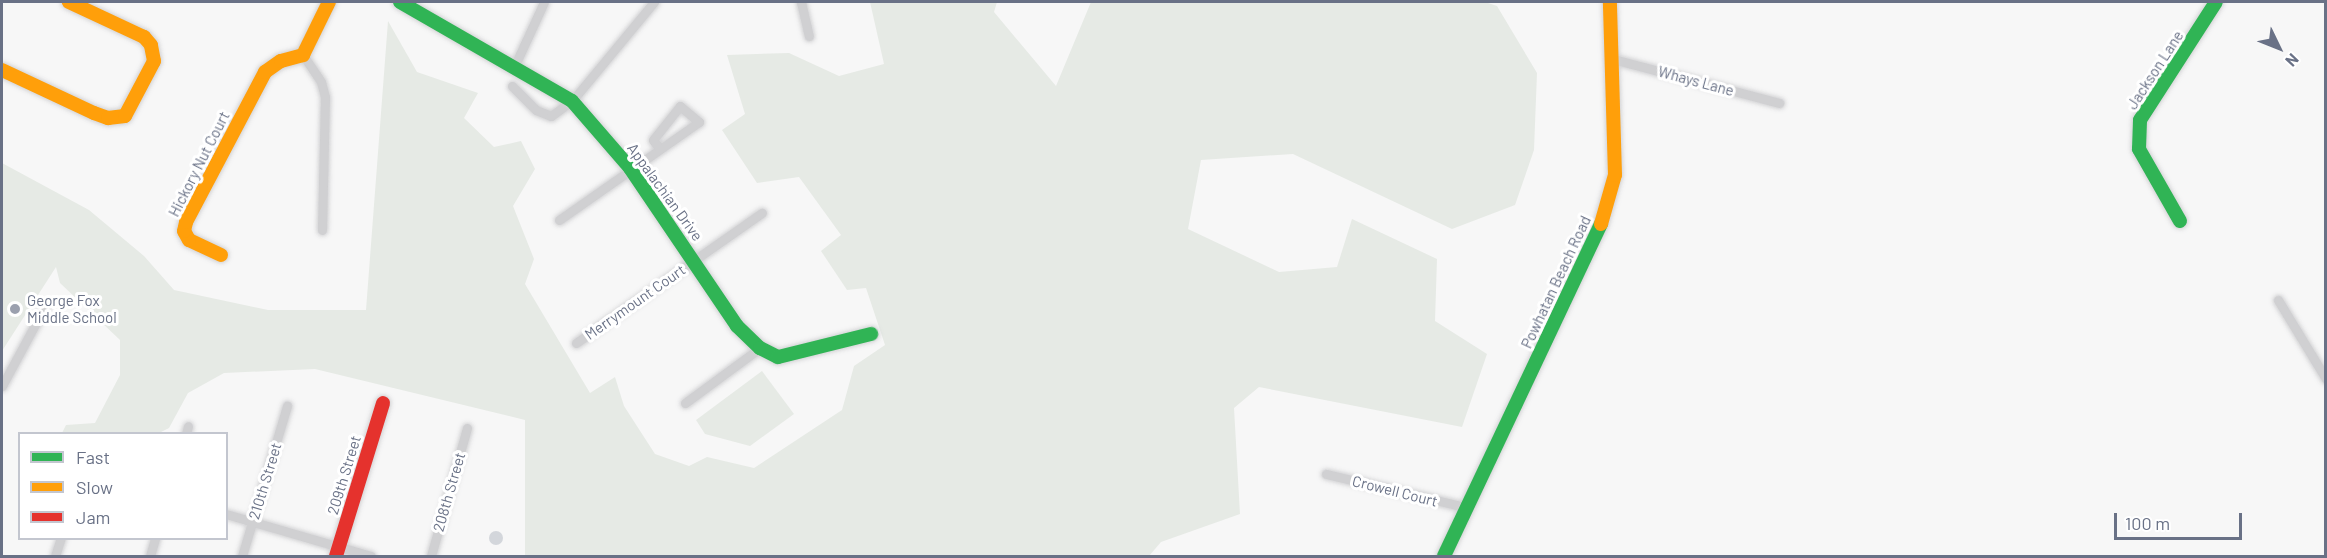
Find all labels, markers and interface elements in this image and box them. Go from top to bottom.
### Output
north arrow [2249,18,2309,78]
street label: Jackson Lane [2123,27,2187,113]
text: N [2282,50,2303,71]
street label: Whays Lane [1656,62,1736,100]
street label: Hickory Nut Court [165,108,233,220]
street label: Appalachian Drive [624,140,706,244]
street label: Powhatan Beach Road [1517,213,1595,351]
street label: Merrymount Court [581,261,689,343]
place label: George Fox Middle School [27,291,117,326]
marker: George Fox Middle School [8,302,22,316]
legend [18,432,228,540]
street label: 209th Street [323,433,365,517]
street label: 210th Street [245,441,285,521]
text: Fast [76,446,110,468]
street label: 208th Street [429,450,469,534]
street label: Crowell Court [1350,472,1440,510]
text: Slow [76,476,113,498]
scale bar [2117,501,2244,539]
text: Jam [76,506,110,528]
text: 100 m [2125,512,2170,534]

